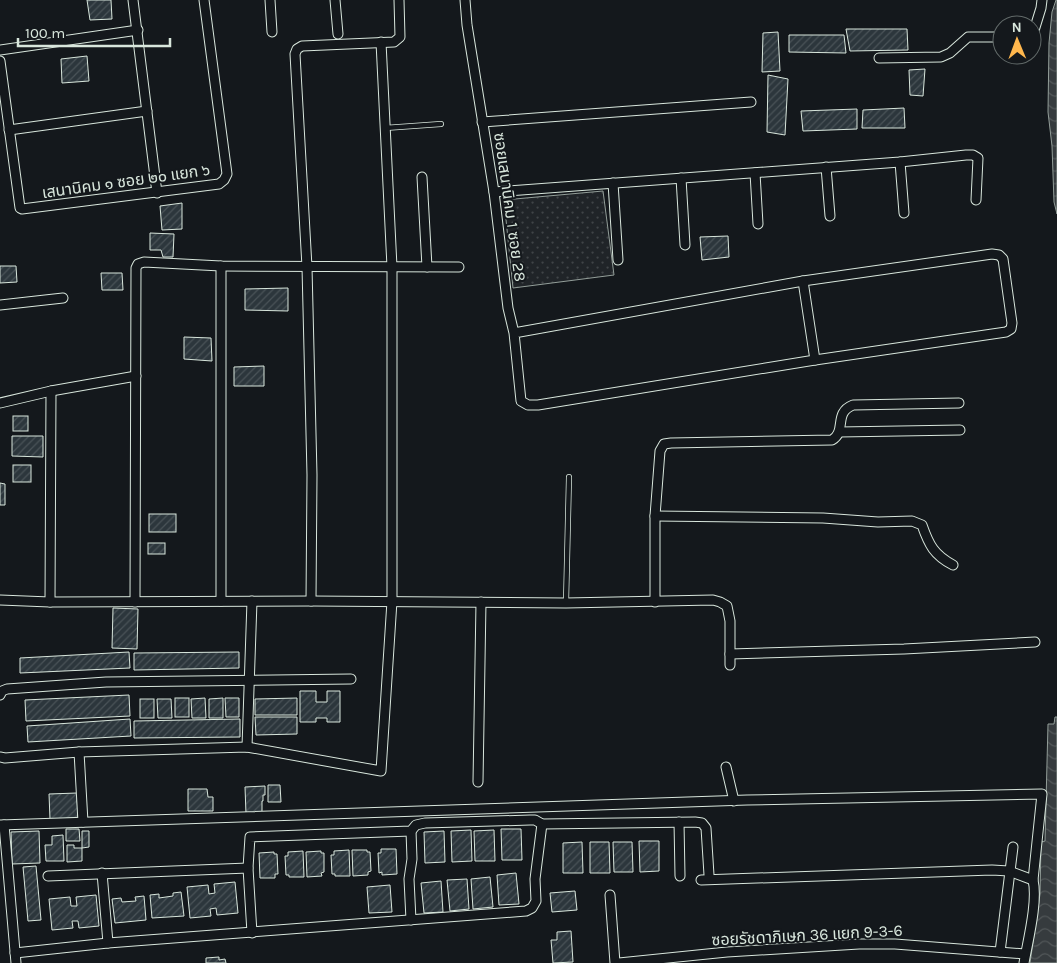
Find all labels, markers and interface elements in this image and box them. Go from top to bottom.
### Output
scale bar [18,15,170,47]
north arrow [992,15,1042,65]
text: N [1012,19,1022,36]
text: 100 m [25,24,65,42]
street label: ซอยเสนานิคม 1 ซอย 28 [490,131,530,283]
street label: เสนานิคม ๑ ซอย ๒๐ แยก ๖ [41,160,211,202]
street label: ซอยรัชดาภิเษก 36 แยก 9-3-6 [711,921,903,949]

